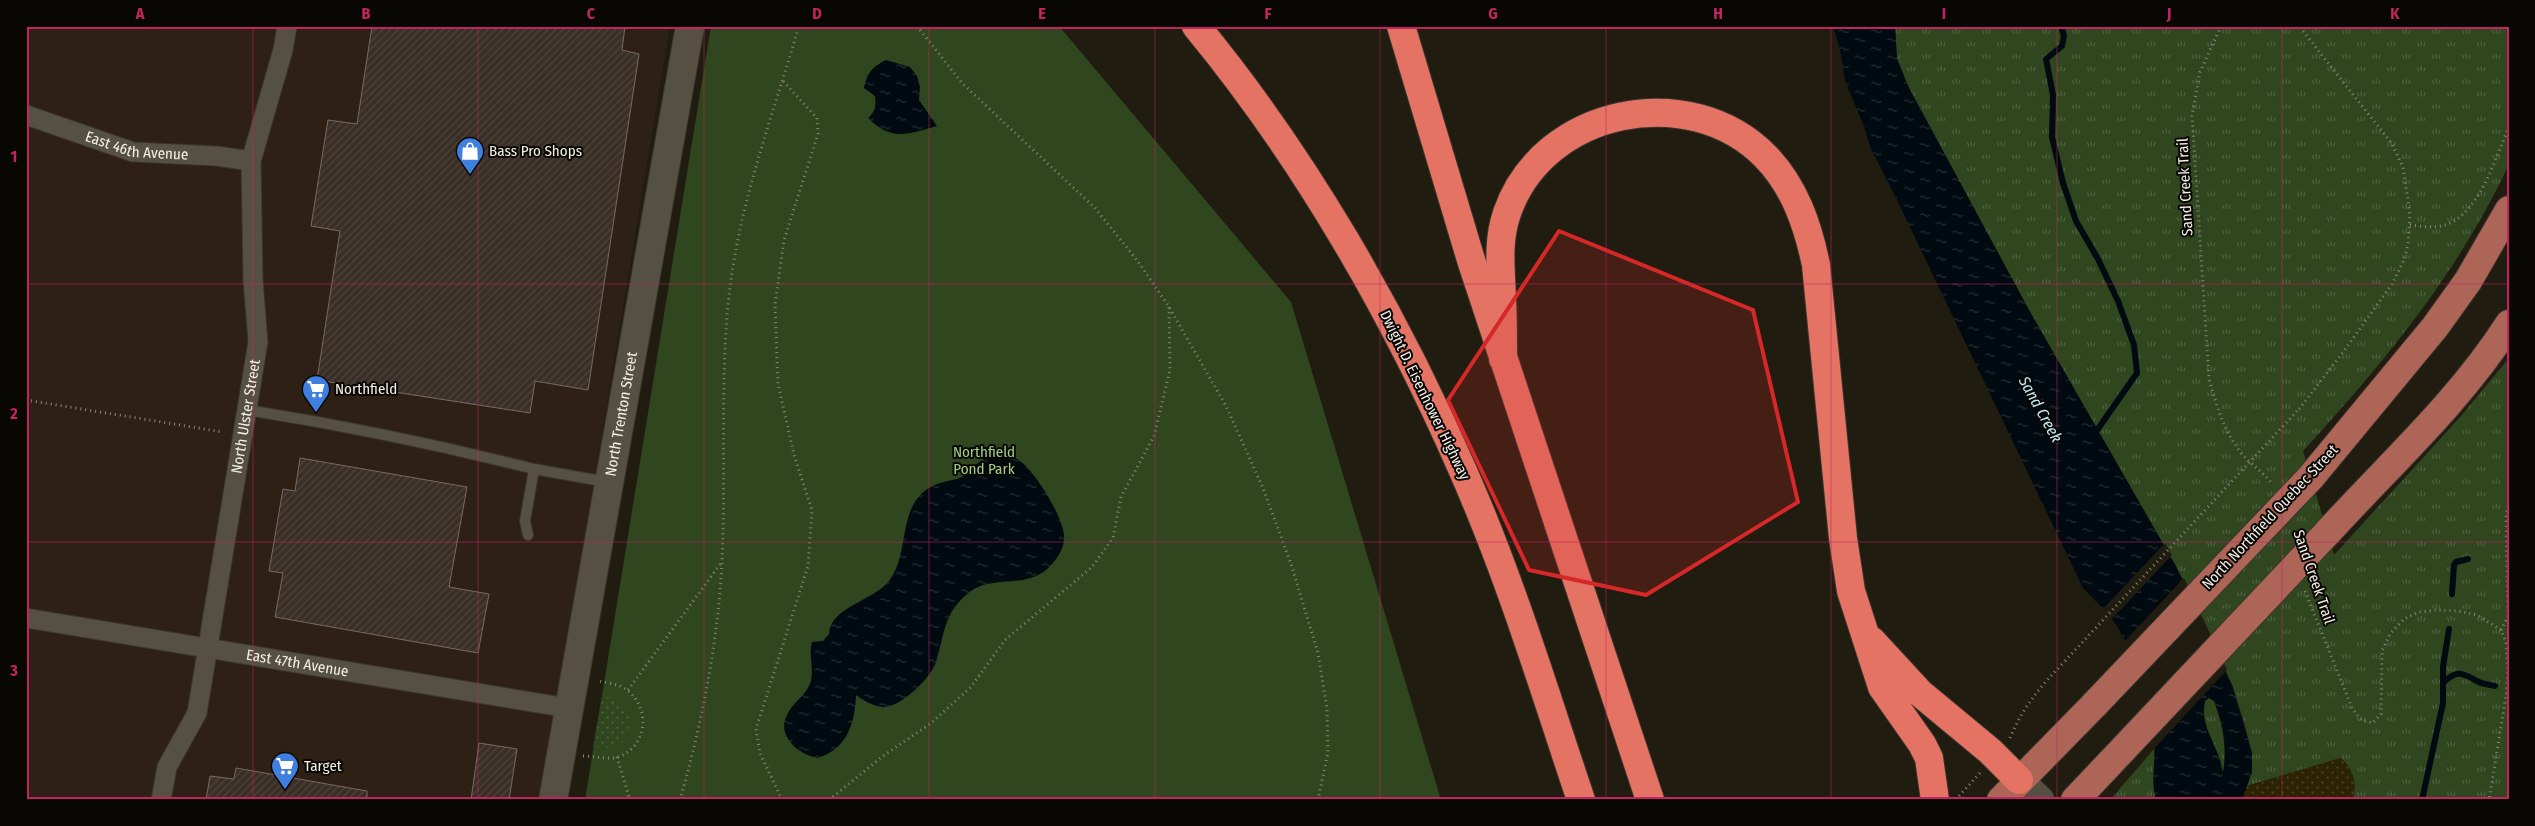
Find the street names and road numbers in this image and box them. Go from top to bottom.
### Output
street label: East 46th Avenue [83,127,189,164]
street label: Sand Creek Trail [2173,137,2197,236]
street label: Dwight D. Eisenhower Highway [1376,307,1474,483]
street label: North Trenton Street [601,350,641,478]
street label: North Ulster Street [228,358,264,475]
street label: North Northfield Quebec Street [2198,441,2342,593]
street label: Sand Creek Trail [2290,528,2338,626]
street label: East 47th Avenue [245,646,350,680]

